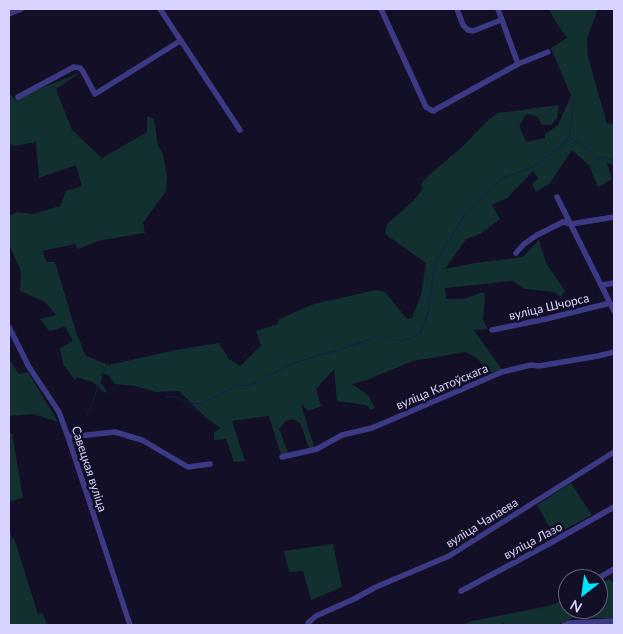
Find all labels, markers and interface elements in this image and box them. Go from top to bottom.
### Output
street label: вуліца Шчорса [508,291,590,323]
street label: вуліца Катоўскага [394,361,490,413]
street label: Савецкая вуліца [68,424,110,514]
street label: вуліца Чапаева [443,495,521,551]
street label: вуліца Лазо [501,520,565,562]
north arrow [558,569,608,619]
text: N [567,597,585,617]

